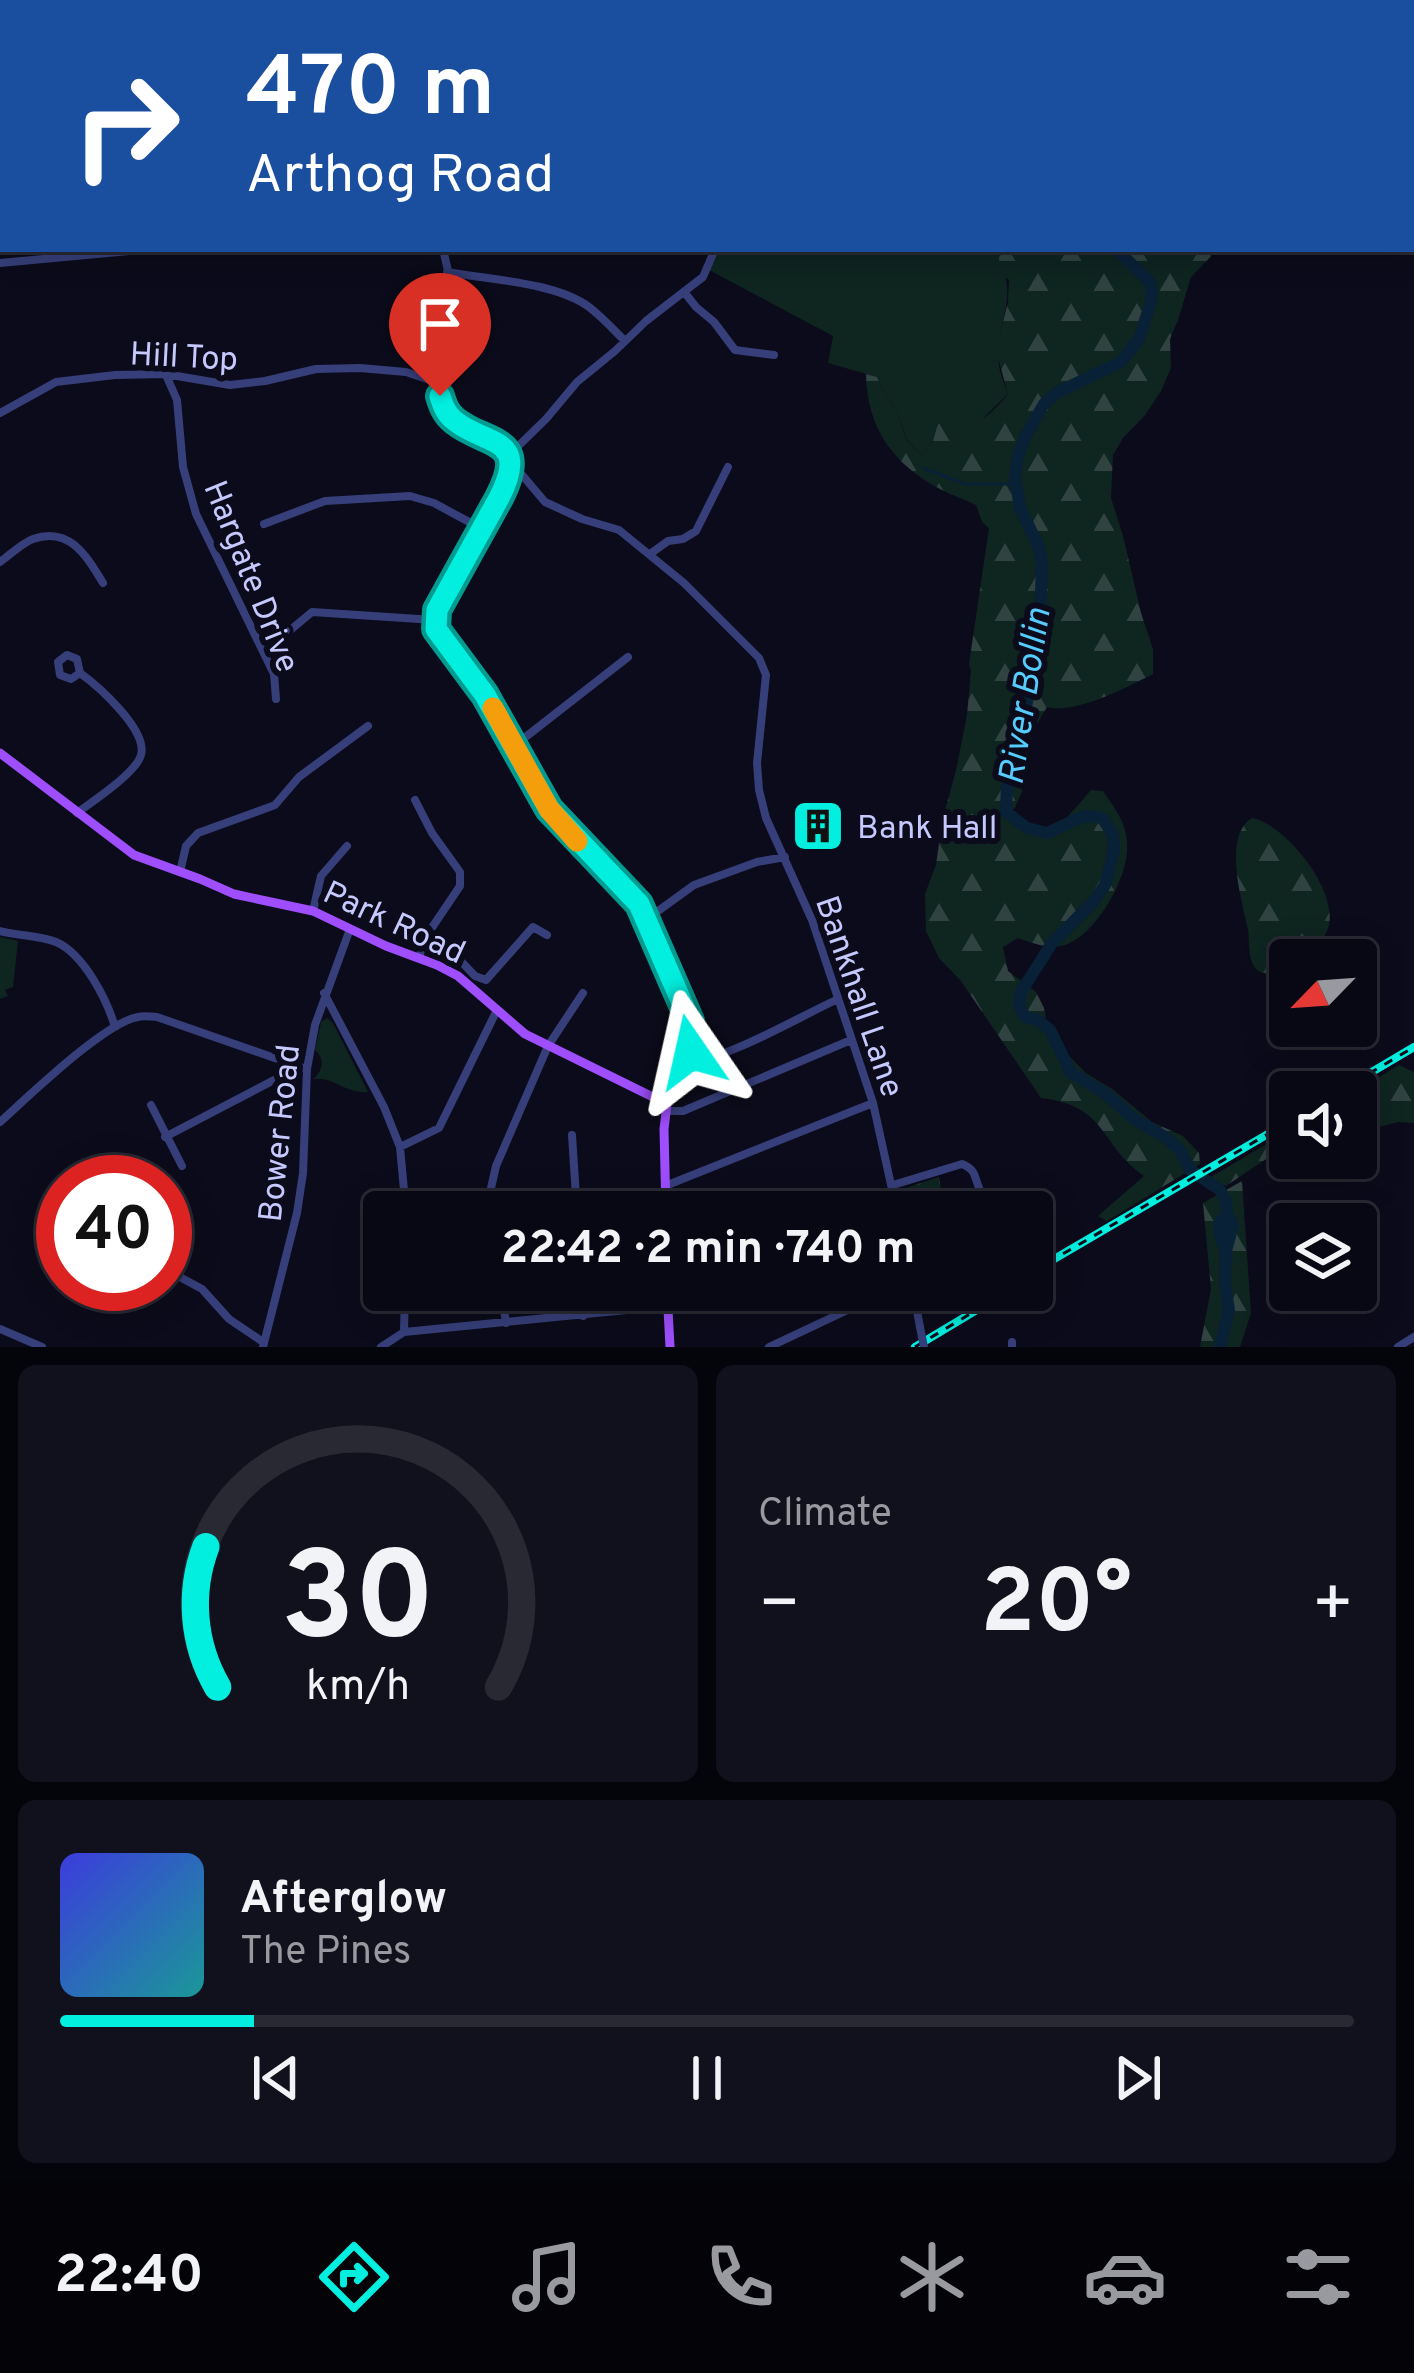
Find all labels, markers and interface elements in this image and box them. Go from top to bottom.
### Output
text: 470 m [246,39,495,145]
icon: right [48,48,204,204]
text: Arthog Road [246,143,554,212]
pin [389,273,491,396]
icon: arrive [407,291,473,357]
street label: Hill Top [129,335,239,383]
street label: Hargate Drive [192,475,307,680]
water label: River Bollin [990,604,1064,788]
building icon: Bank Hall [790,798,846,854]
place label: Bank Hall [857,809,997,851]
street label: Park Road [315,873,471,976]
street label: Bankhall Lane [803,891,911,1103]
north arrow [1269,939,1377,1047]
map controls [1269,939,1377,1311]
position arrow [628,989,754,1115]
street label: Bower Road [252,1043,312,1224]
button: sound [1269,1071,1377,1179]
speed limit sign: 40 [36,1155,192,1311]
button: layers [1269,1203,1377,1311]
text: 22:42 · 2 min · 740 m [501,1222,915,1279]
text: Climate [758,1491,892,1540]
text: 30 [281,1526,435,1684]
text: 20° [980,1551,1132,1664]
text: − [758,1566,801,1649]
text: + [1311,1566,1354,1649]
text: km/h [306,1660,410,1714]
text: Afterglow [240,1872,447,1929]
text: The Pines [240,1929,411,1978]
icon: previous [243,2045,309,2111]
icon: pause [674,2045,740,2111]
icon: next [1105,2045,1171,2111]
icon: directions [312,2235,396,2319]
icon: music [505,2235,589,2319]
icon: phone [698,2235,782,2319]
icon: climate [890,2235,974,2319]
icon: car [1083,2235,1167,2319]
icon: filters [1276,2235,1360,2319]
text: 22:40 [54,2243,204,2312]

